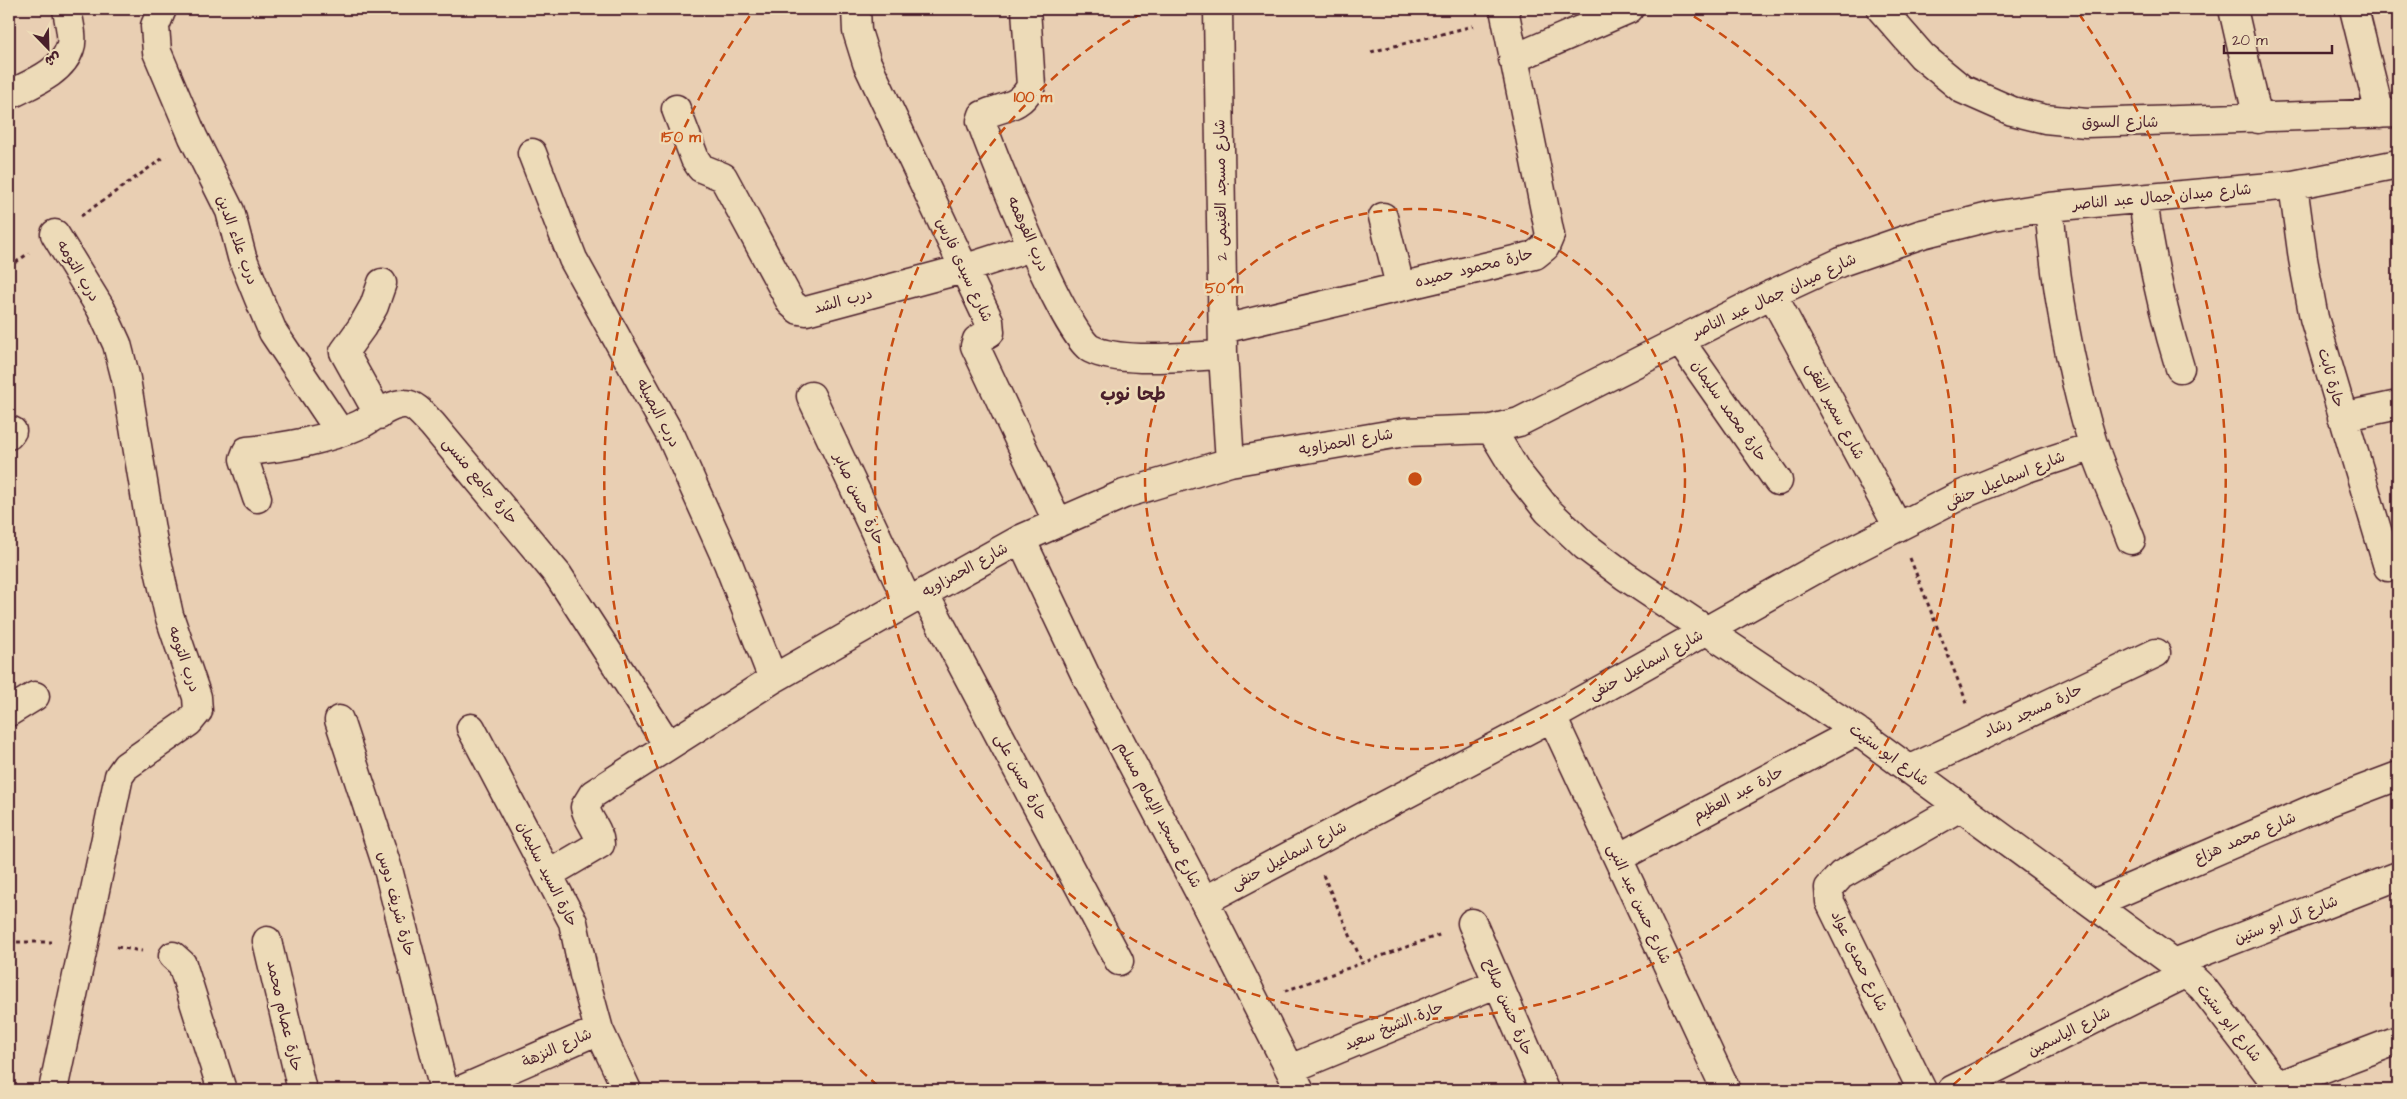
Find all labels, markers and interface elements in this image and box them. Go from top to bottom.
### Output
north arrow [22,22,72,72]
scale bar [2224,22,2332,54]
text: 20 m [2232,30,2268,51]
text: ش [42,47,64,71]
text: 100 m [1014,87,1053,108]
street label: شارع السوق [2082,112,2158,133]
street label: شارع مسجد الغنيمى 2 [1209,119,1233,261]
text: 150 m [661,127,701,148]
street label: شارع ميدان جمال عبد الناصر [2071,179,2252,215]
street label: درب علاء الدين [211,192,263,288]
street label: درب الفوهمه [1002,193,1054,275]
street label: شارع سيدى فارس [931,214,997,326]
street label: درب التومه [51,236,105,306]
street label: حارة محمود حميده [1413,243,1535,293]
street label: شارع ميدان جمال عبد الناصر [1687,249,1860,344]
text: 50 m [1205,278,1243,299]
street label: درب الشد [811,283,875,319]
street label: حارة ثابت [2313,346,2349,410]
street label: حارة محمد سليمان [1686,356,1772,466]
street label: شارع سمير الفقى [1800,359,1870,463]
street label: درب البصيله [631,375,685,451]
district label: طحا نوب [1100,382,1166,407]
street label: شارع الحمزاويه [1297,423,1395,461]
street label: حارة جامع منسى [437,433,523,529]
street label: شارع اسماعيل حنفى [1942,446,2068,514]
street label: حارة حسن صابر [828,448,890,549]
centre of rings [1406,470,1424,488]
street label: شارع الحمزاويه [918,538,1012,602]
street label: درب التومه [163,623,205,695]
street label: شارع اسماعيل حنفى [1585,625,1707,705]
street label: حارة مسجد رشاد [1980,679,2086,743]
street label: شارع ابو ستيت [1845,719,1933,791]
street label: حارة حسن على [989,730,1053,824]
street label: شارع مسجد الإمام مسلم [1111,738,1207,892]
street label: حارة عبد العظيم [1689,761,1787,827]
street label: شارع محمد هزاع [2191,807,2299,869]
street label: شارع اسماعيل حنفى [1228,817,1350,895]
street label: حارة السيد سليمان [511,818,583,930]
street label: شارع حسن عبد النبى [1602,840,1676,968]
street label: حارة شريف دوس [372,849,420,959]
street label: شارع آل ابو ستين [2231,891,2341,949]
street label: شارع حمدى عواد [1826,907,1892,1015]
street label: حارة حسن صلاح [1478,955,1538,1059]
street label: حارة عصام محمد [261,958,307,1074]
street label: شارع ابو ستيت [2192,979,2266,1067]
street label: حارة الشيخ سعيد [1341,997,1447,1055]
street label: شارع الياسمين [2024,1002,2114,1062]
street label: شارع النزهة [519,1023,595,1073]

